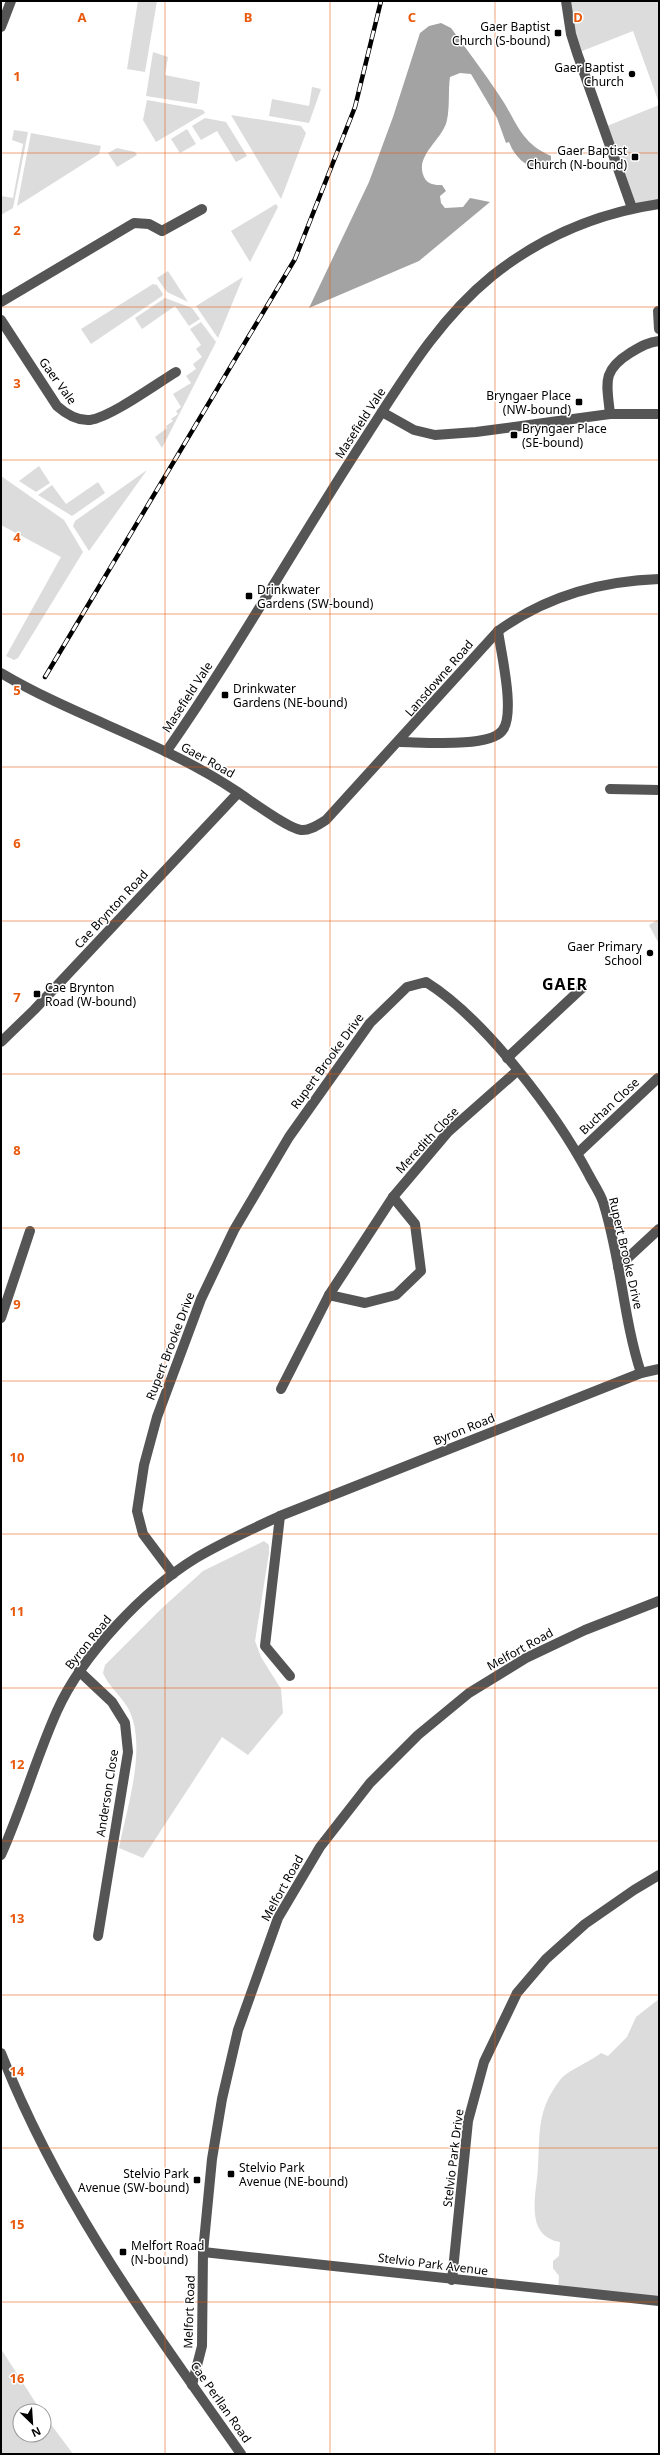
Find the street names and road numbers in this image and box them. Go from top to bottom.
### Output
street label: Gaer Vale [35,354,81,408]
street label: Masefield Vale [331,384,389,462]
street label: Lansdowne Road [401,636,477,720]
street label: Masefield Vale [158,658,216,736]
street label: Gaer Road [178,738,238,782]
street label: Cae Brynton Road [70,866,152,952]
street label: Rupert Brooke Drive [286,1010,368,1112]
street label: Buchan Close [575,1074,643,1138]
street label: Meredith Close [392,1103,462,1177]
street label: Rupert Brooke Drive [605,1195,647,1311]
street label: Rupert Brooke Drive [142,1289,199,1402]
street label: Byron Road [431,1409,497,1449]
street label: Byron Road [61,1611,115,1673]
street label: Melfort Road [484,1624,556,1674]
street label: Anderson Close [92,1748,122,1838]
street label: Melfort Road [257,1852,307,1924]
street label: Stelvio Park Drive [439,2108,467,2208]
street label: Stelvio Park Avenue [377,2249,489,2279]
street label: Melfort Road [179,2275,199,2349]
street label: Cae Perllan Road [187,2358,255,2446]

